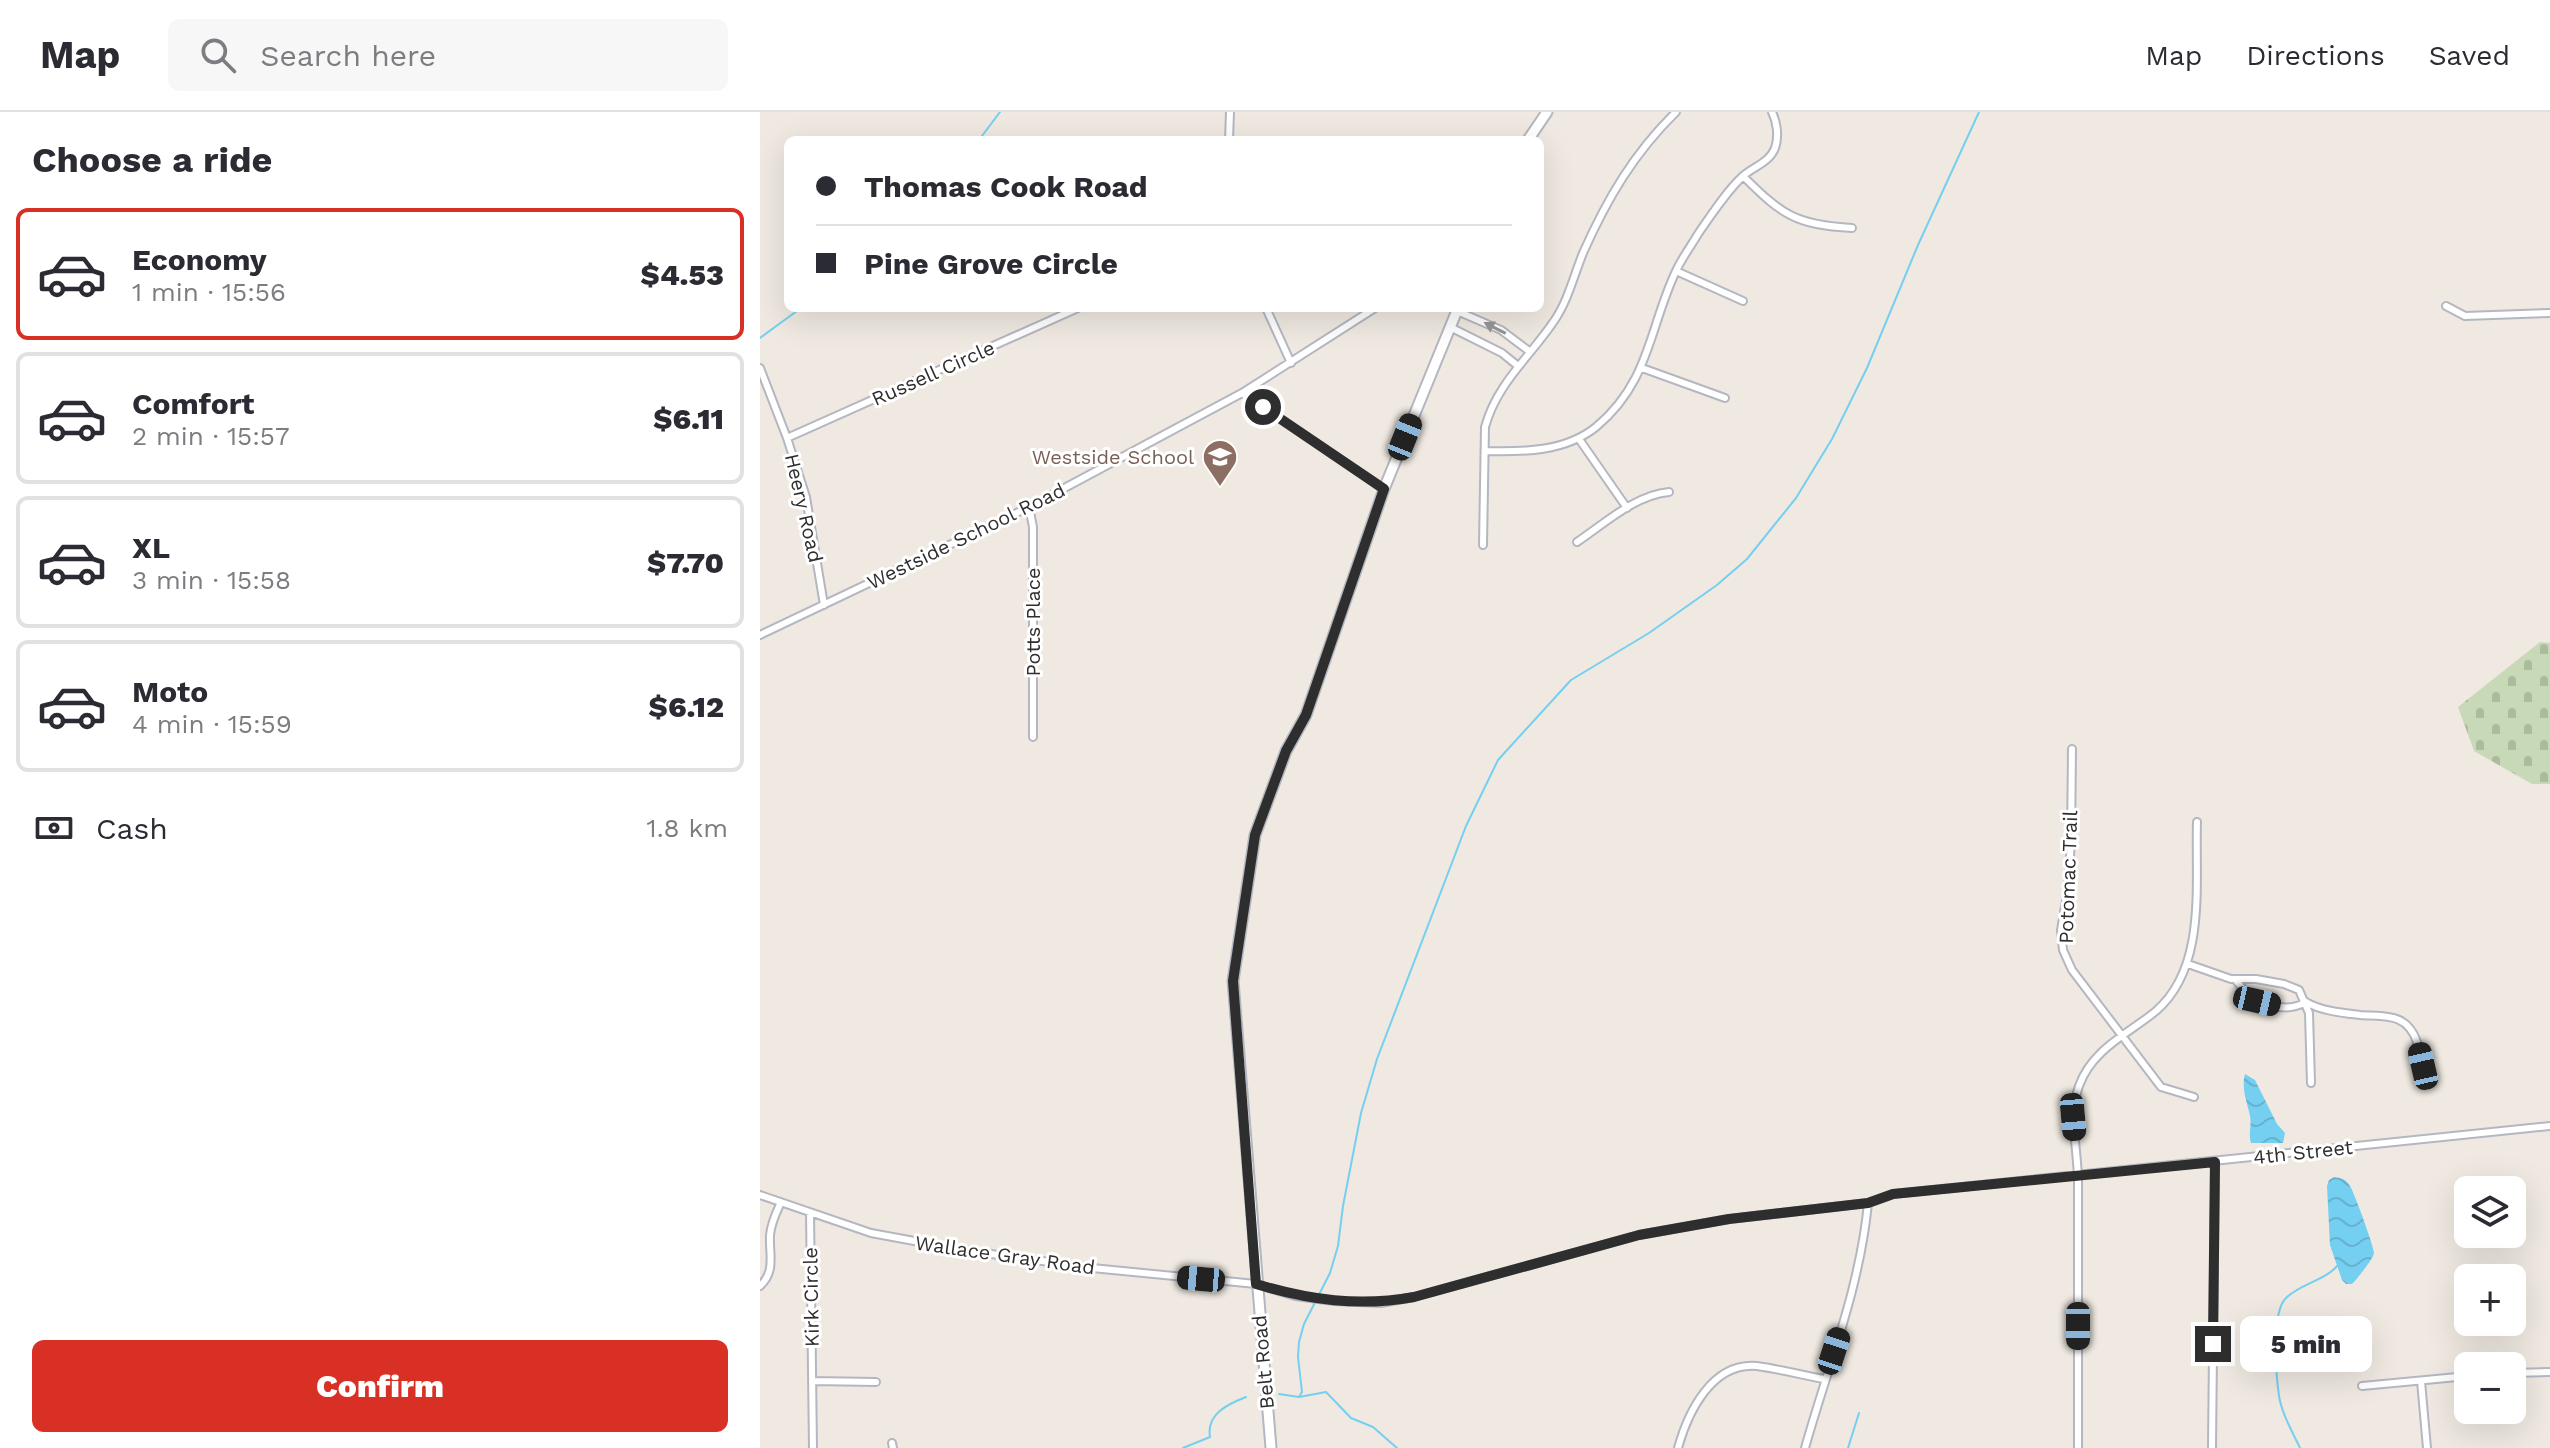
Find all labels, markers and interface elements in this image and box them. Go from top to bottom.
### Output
search box [168,19,728,91]
text: Map [40,33,120,77]
icon: search [196,33,240,77]
text: Search here [260,38,436,73]
text: Map [2145,39,2202,72]
text: Directions [2246,39,2385,72]
text: Saved [2429,39,2510,72]
text: Choose a ride [32,139,272,181]
text: Thomas Cook Road [864,169,1148,204]
icon: car [36,238,108,310]
text: Economy [132,242,267,277]
text: Pine Grove Circle [864,246,1118,281]
text: $4.53 [641,257,724,292]
text: 1 min · 15:56 [132,277,286,307]
one-way arrow [1483,321,1506,335]
street label: Russell Circle [868,335,998,411]
icon: car [36,382,108,454]
text: Comfort [132,386,254,421]
route start [1245,389,1281,425]
text: $6.11 [653,401,724,436]
car [1385,410,1425,464]
text: 2 min · 15:57 [132,421,290,451]
school or university icon: Westside School [1201,438,1239,488]
place label: Westside School [1032,445,1194,469]
street label: Heery Road [780,451,828,565]
street label: Westside School Road [863,478,1069,594]
icon: car [36,526,108,598]
text: XL [132,530,170,565]
text: $7.70 [647,545,724,580]
text: 3 min · 15:58 [132,565,291,595]
street label: Potts Place [1021,567,1045,677]
icon: car [36,670,108,742]
text: Moto [132,674,208,709]
text: $6.12 [648,689,724,724]
text: 4 min · 15:59 [132,709,292,739]
icon: cash [32,806,76,850]
street label: Potomac Trail [2054,810,2082,944]
text: Cash [96,811,168,846]
text: 1.8 km [647,813,728,843]
car [2231,984,2283,1018]
car [2406,1040,2440,1092]
car [2059,1092,2087,1142]
street label: 4th Street [2252,1135,2355,1169]
map controls [2454,1176,2526,1424]
button: layers [2454,1176,2526,1248]
street label: Wallace Gray Road [914,1230,1096,1280]
street label: Kirk Circle [798,1247,824,1347]
button: + [2454,1264,2526,1336]
car [1176,1265,1226,1293]
car [2066,1302,2090,1350]
street label: Belt Road [1247,1314,1279,1410]
callout: 5 min [2241,1316,2373,1372]
car [1815,1324,1853,1378]
route end [2195,1326,2231,1362]
text: 5 min [2271,1329,2341,1359]
button: Confirm [32,1340,728,1432]
button: − [2454,1352,2526,1424]

